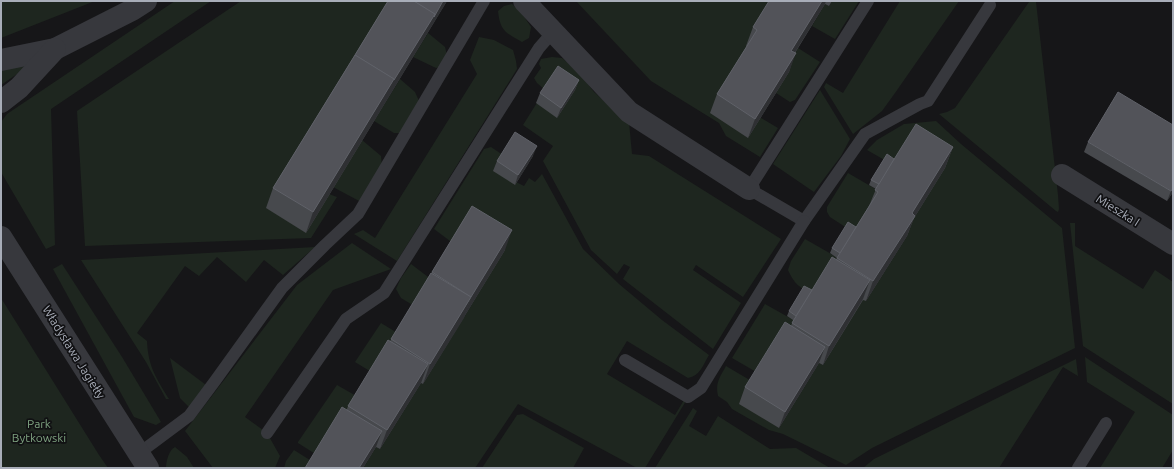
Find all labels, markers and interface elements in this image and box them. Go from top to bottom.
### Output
street label: Mieszka I [1094,192,1142,228]
street label: Władysława Jagiełły [40,303,108,401]
park label: Park Bytkowski [12,417,66,444]

